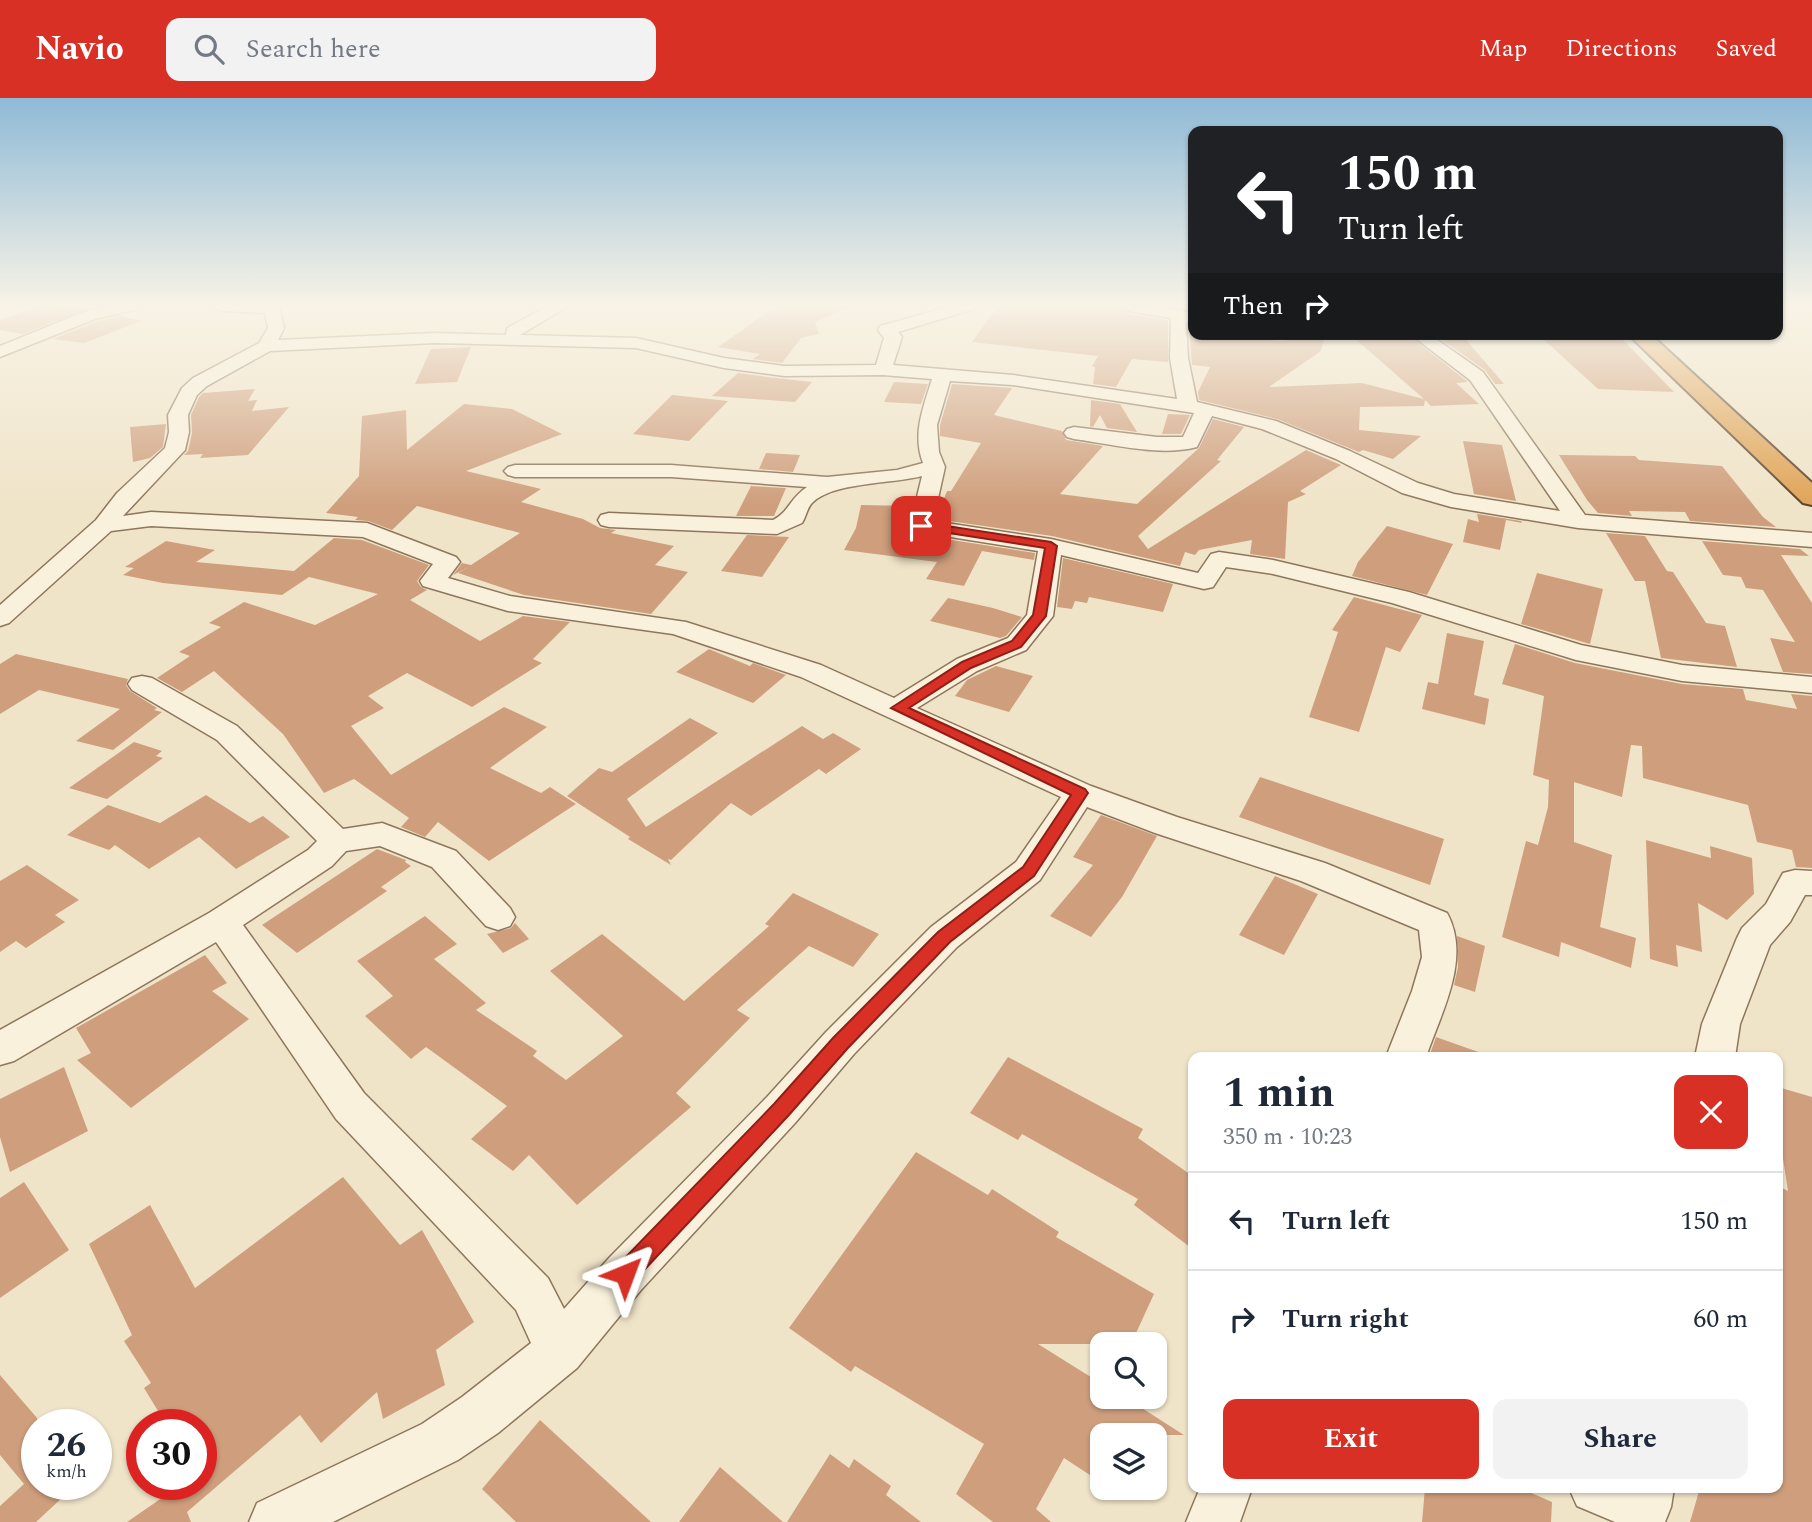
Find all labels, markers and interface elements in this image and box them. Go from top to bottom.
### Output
search box [166,18,656,81]
text: Navio [35,24,124,74]
text: Search here [246,29,381,69]
icon: search [190,30,228,68]
text: Map [1479,31,1527,67]
text: Directions [1565,31,1677,67]
text: Saved [1715,31,1777,67]
text: 150 m [1338,137,1477,212]
icon: left [1223,154,1314,245]
text: Turn left [1338,205,1464,254]
text: Then [1223,286,1283,326]
icon: right [1297,287,1335,325]
pin [891,496,951,556]
icon: arrive [902,507,940,545]
text: 1 min [1223,1062,1335,1125]
button: close [1674,1075,1748,1149]
text: 350 m · 10:23 [1223,1120,1352,1155]
text: Turn left [1282,1201,1390,1241]
text: 150 m [1680,1201,1748,1241]
icon: left [1223,1202,1261,1240]
position arrow [588,1237,662,1311]
text: Turn right [1282,1299,1409,1339]
text: 60 m [1693,1299,1748,1339]
icon: right [1223,1300,1261,1338]
map controls [1090,1332,1167,1500]
button: search [1090,1332,1167,1409]
button: Exit [1223,1399,1479,1479]
button: Share [1493,1399,1748,1479]
speed limit sign: 30 [126,1409,217,1500]
text: 26 [47,1419,86,1472]
button: layers [1090,1423,1167,1500]
text: km/h [46,1458,87,1485]

